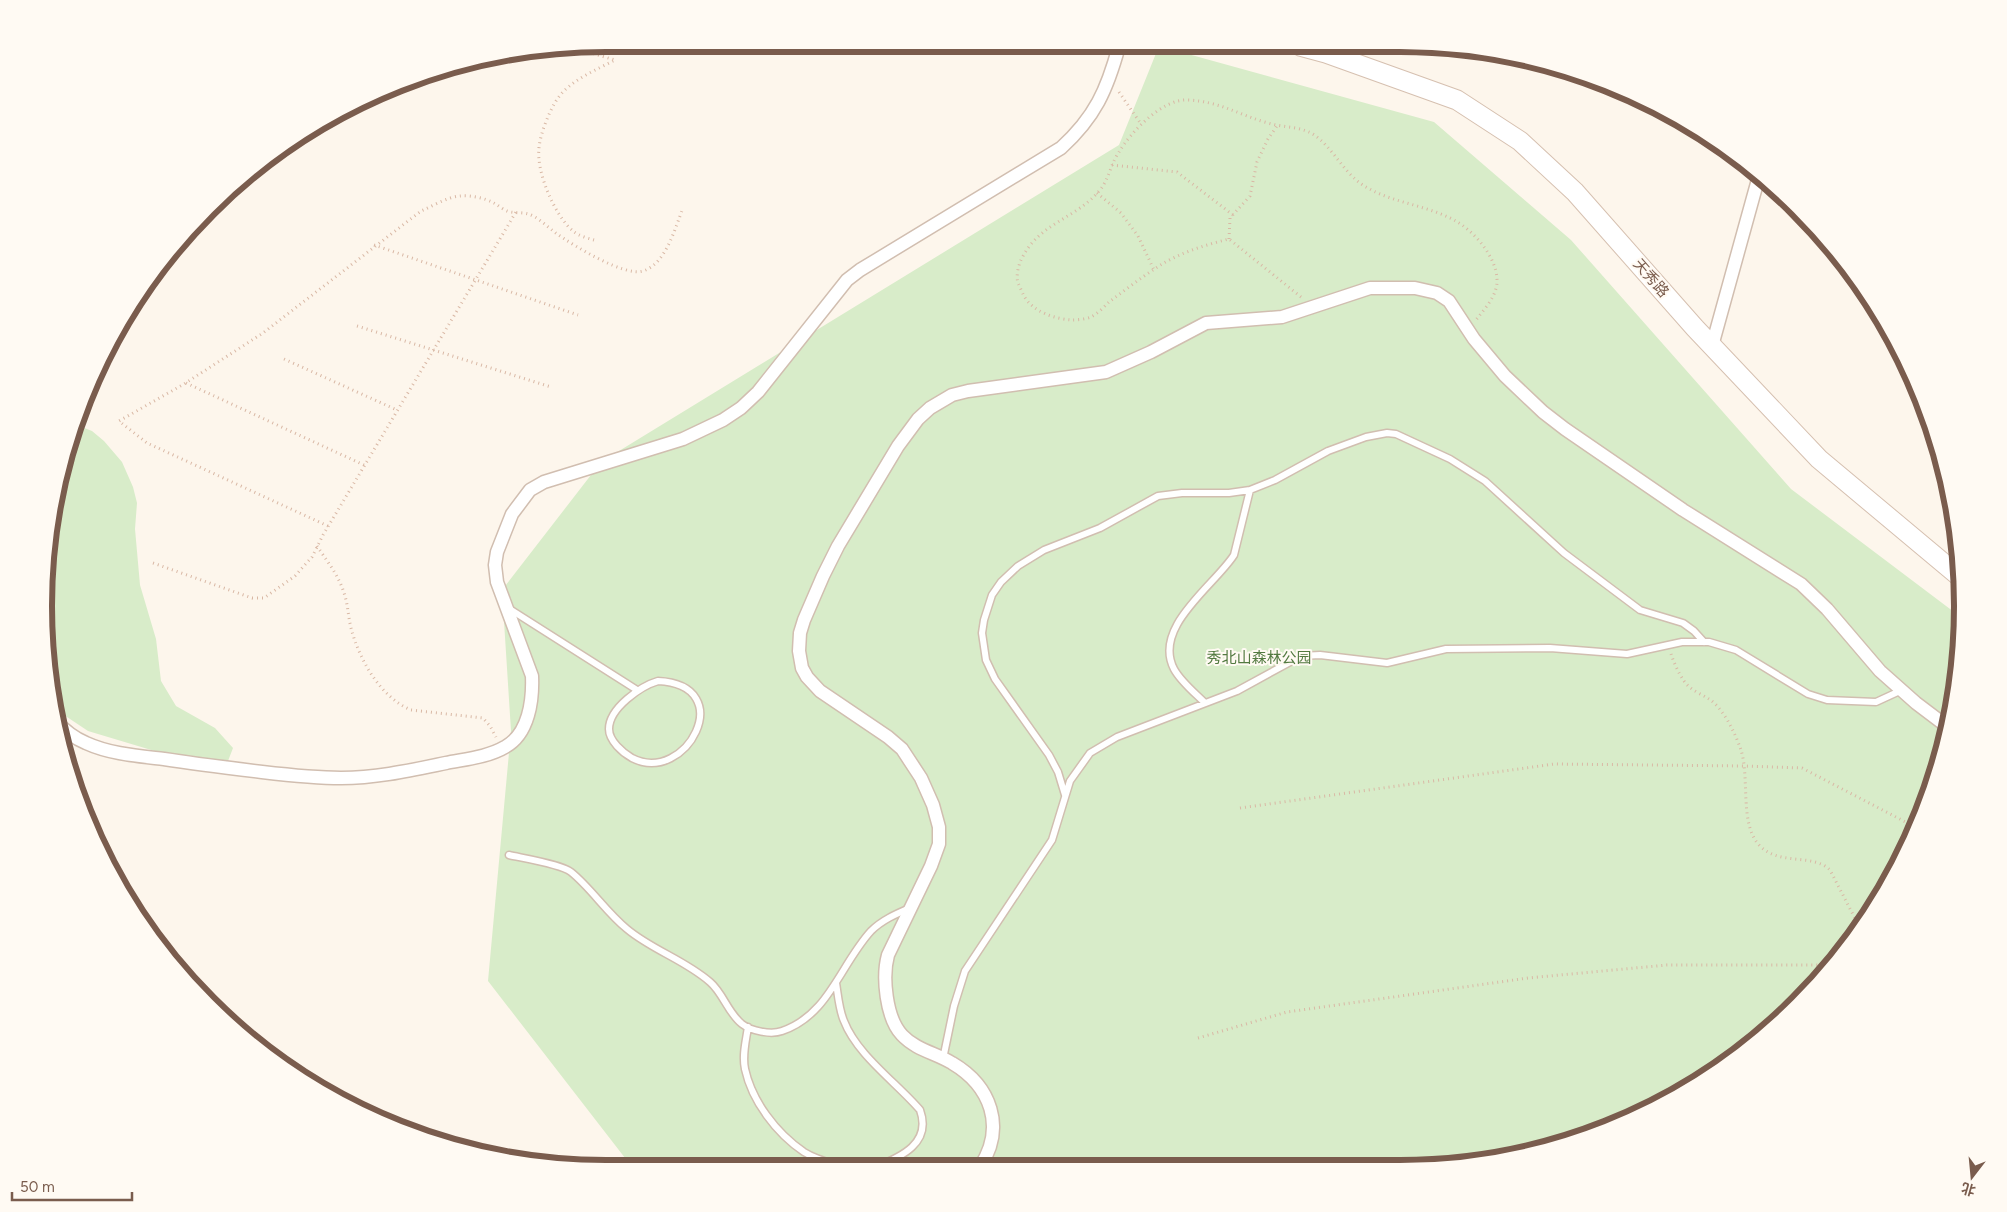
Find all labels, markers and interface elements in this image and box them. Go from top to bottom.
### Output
street label: 天秀路 [1629,255,1673,301]
park label: 秀北山森林公园 [1206,649,1312,667]
north arrow [1947,1152,1997,1202]
scale bar [12,1170,132,1202]
text: 50 m [20,1178,55,1196]
text: 北 [1959,1179,1978,1199]

